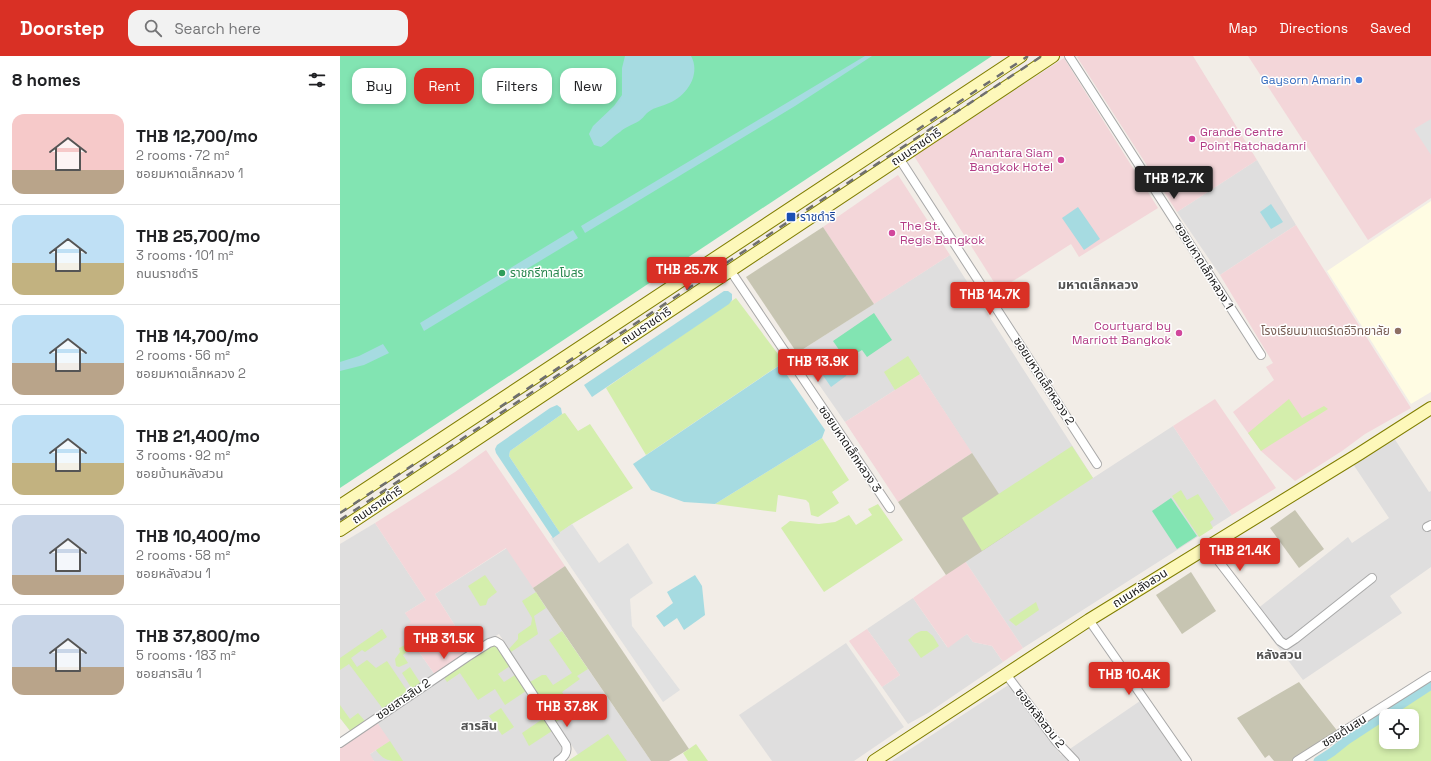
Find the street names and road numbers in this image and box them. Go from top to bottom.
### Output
street label: ถนนราชดำริ [888,124,944,170]
street label: ซอยมหาดเล็กหลวง 1 [1171,220,1237,312]
street label: ถนนราชดำริ [618,303,674,349]
street label: ซอยมหาดเล็กหลวง 2 [1010,334,1078,428]
street label: ซอยมหาดเล็กหลวง 3 [815,402,885,496]
street label: ถนนราชดำริ [349,482,405,528]
street label: ถนนหลังสวน [1109,565,1171,611]
street label: ซอยสารสิน 2 [372,675,434,723]
street label: ซอยหลังสวน 2 [1012,685,1068,751]
street label: ซอยต้นสน [1319,711,1369,751]

